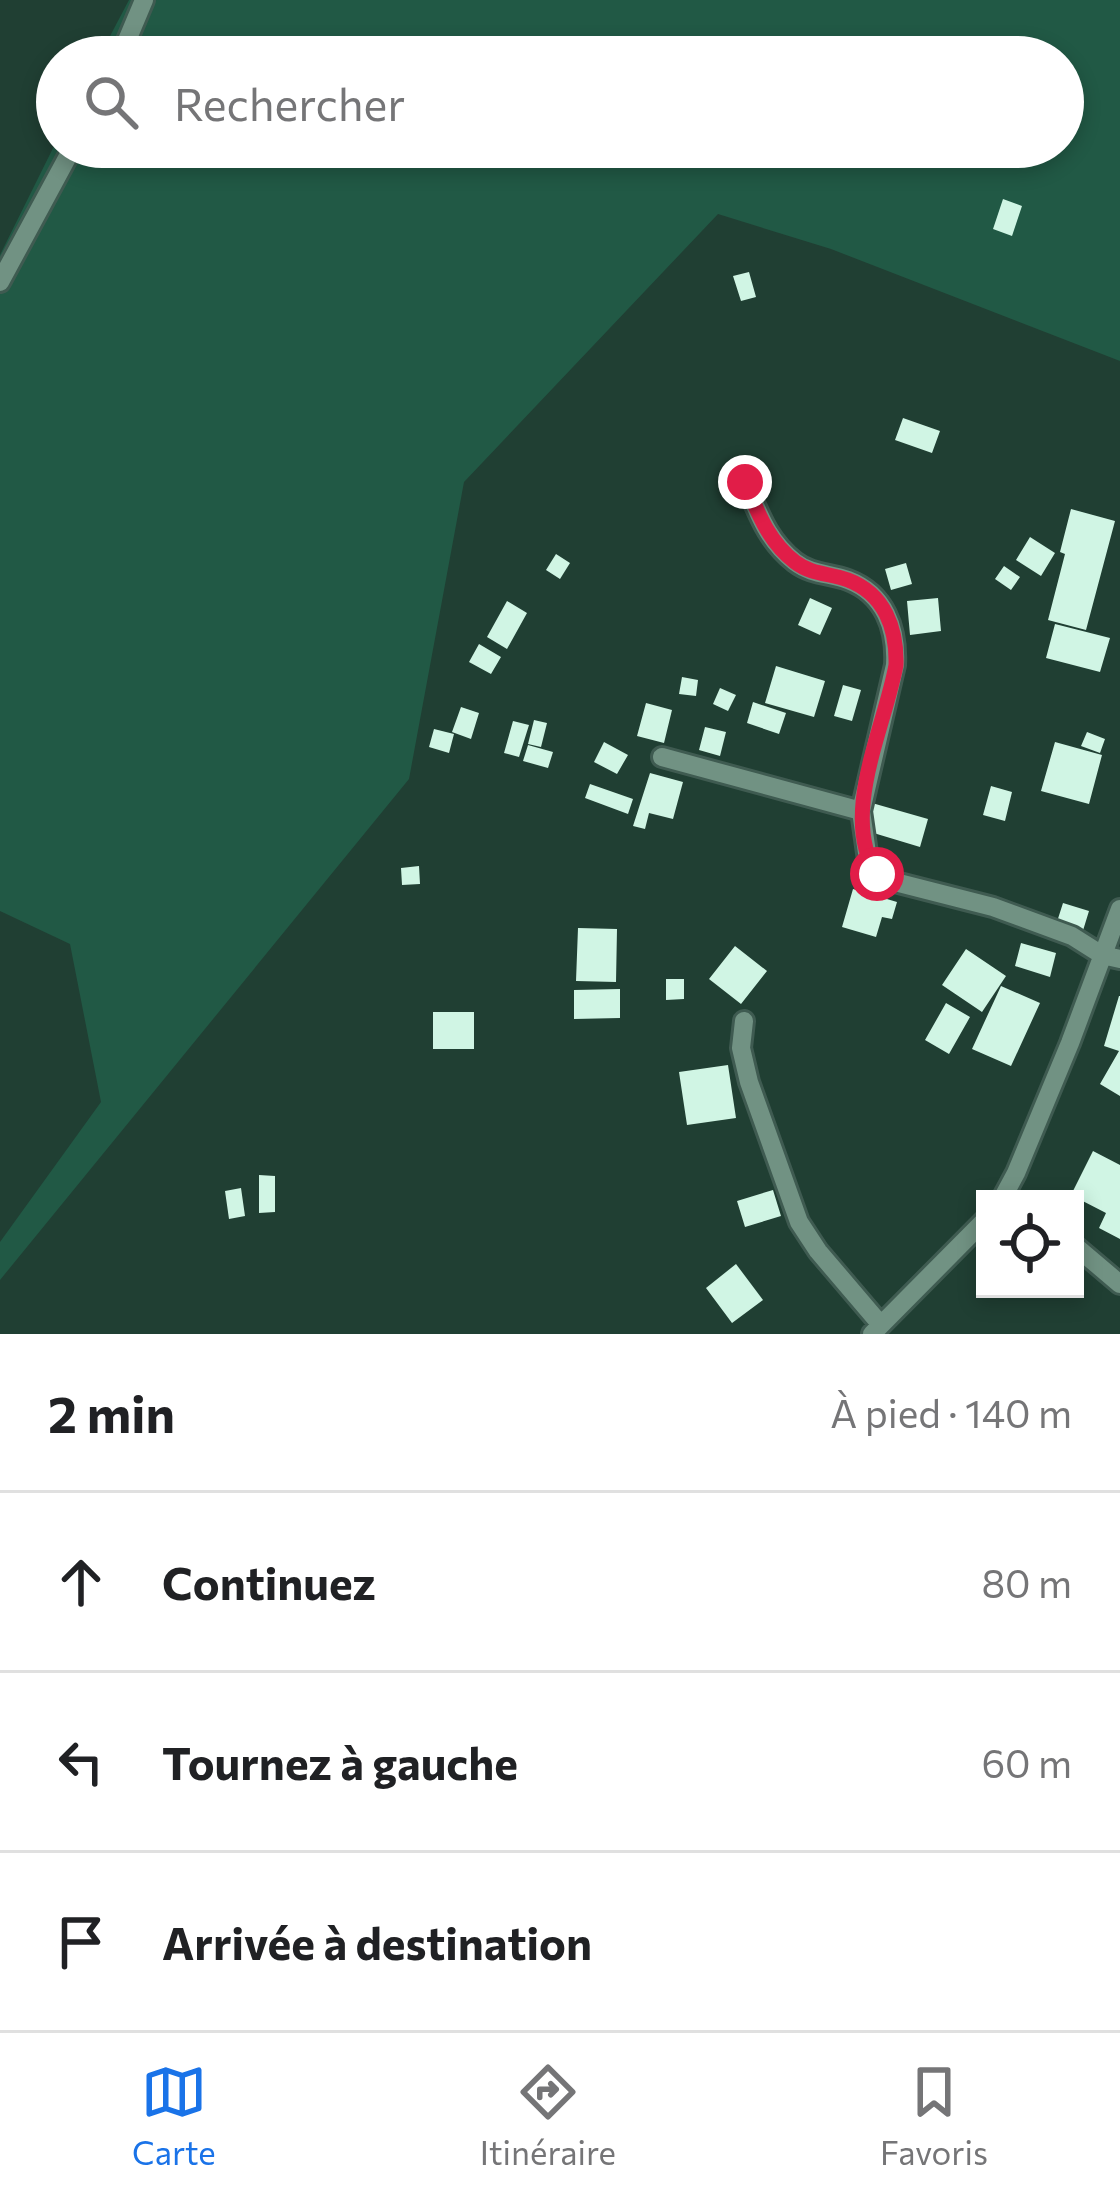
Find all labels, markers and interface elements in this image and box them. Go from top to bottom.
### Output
search box [36,36,1084,168]
icon: search [78,69,144,135]
text: Rechercher [174,75,405,130]
route end [718,455,772,509]
route start [850,847,904,901]
map controls [976,1190,1084,1298]
button: locate [976,1190,1084,1298]
text: 2 min [48,1381,175,1444]
text: À pied · 140 m [830,1388,1072,1436]
icon: ahead [48,1549,114,1615]
text: Continuez [162,1554,376,1609]
text: 80 m [981,1558,1072,1606]
icon: left [48,1729,114,1795]
text: Tournez à gauche [162,1734,518,1789]
text: 60 m [981,1738,1072,1786]
icon: arrive [48,1909,114,1975]
text: Arrivée à destination [162,1914,592,1969]
tab: Carte [132,2059,216,2172]
tab: Itinéraire [480,2059,616,2172]
tab: Favoris [880,2059,988,2172]

